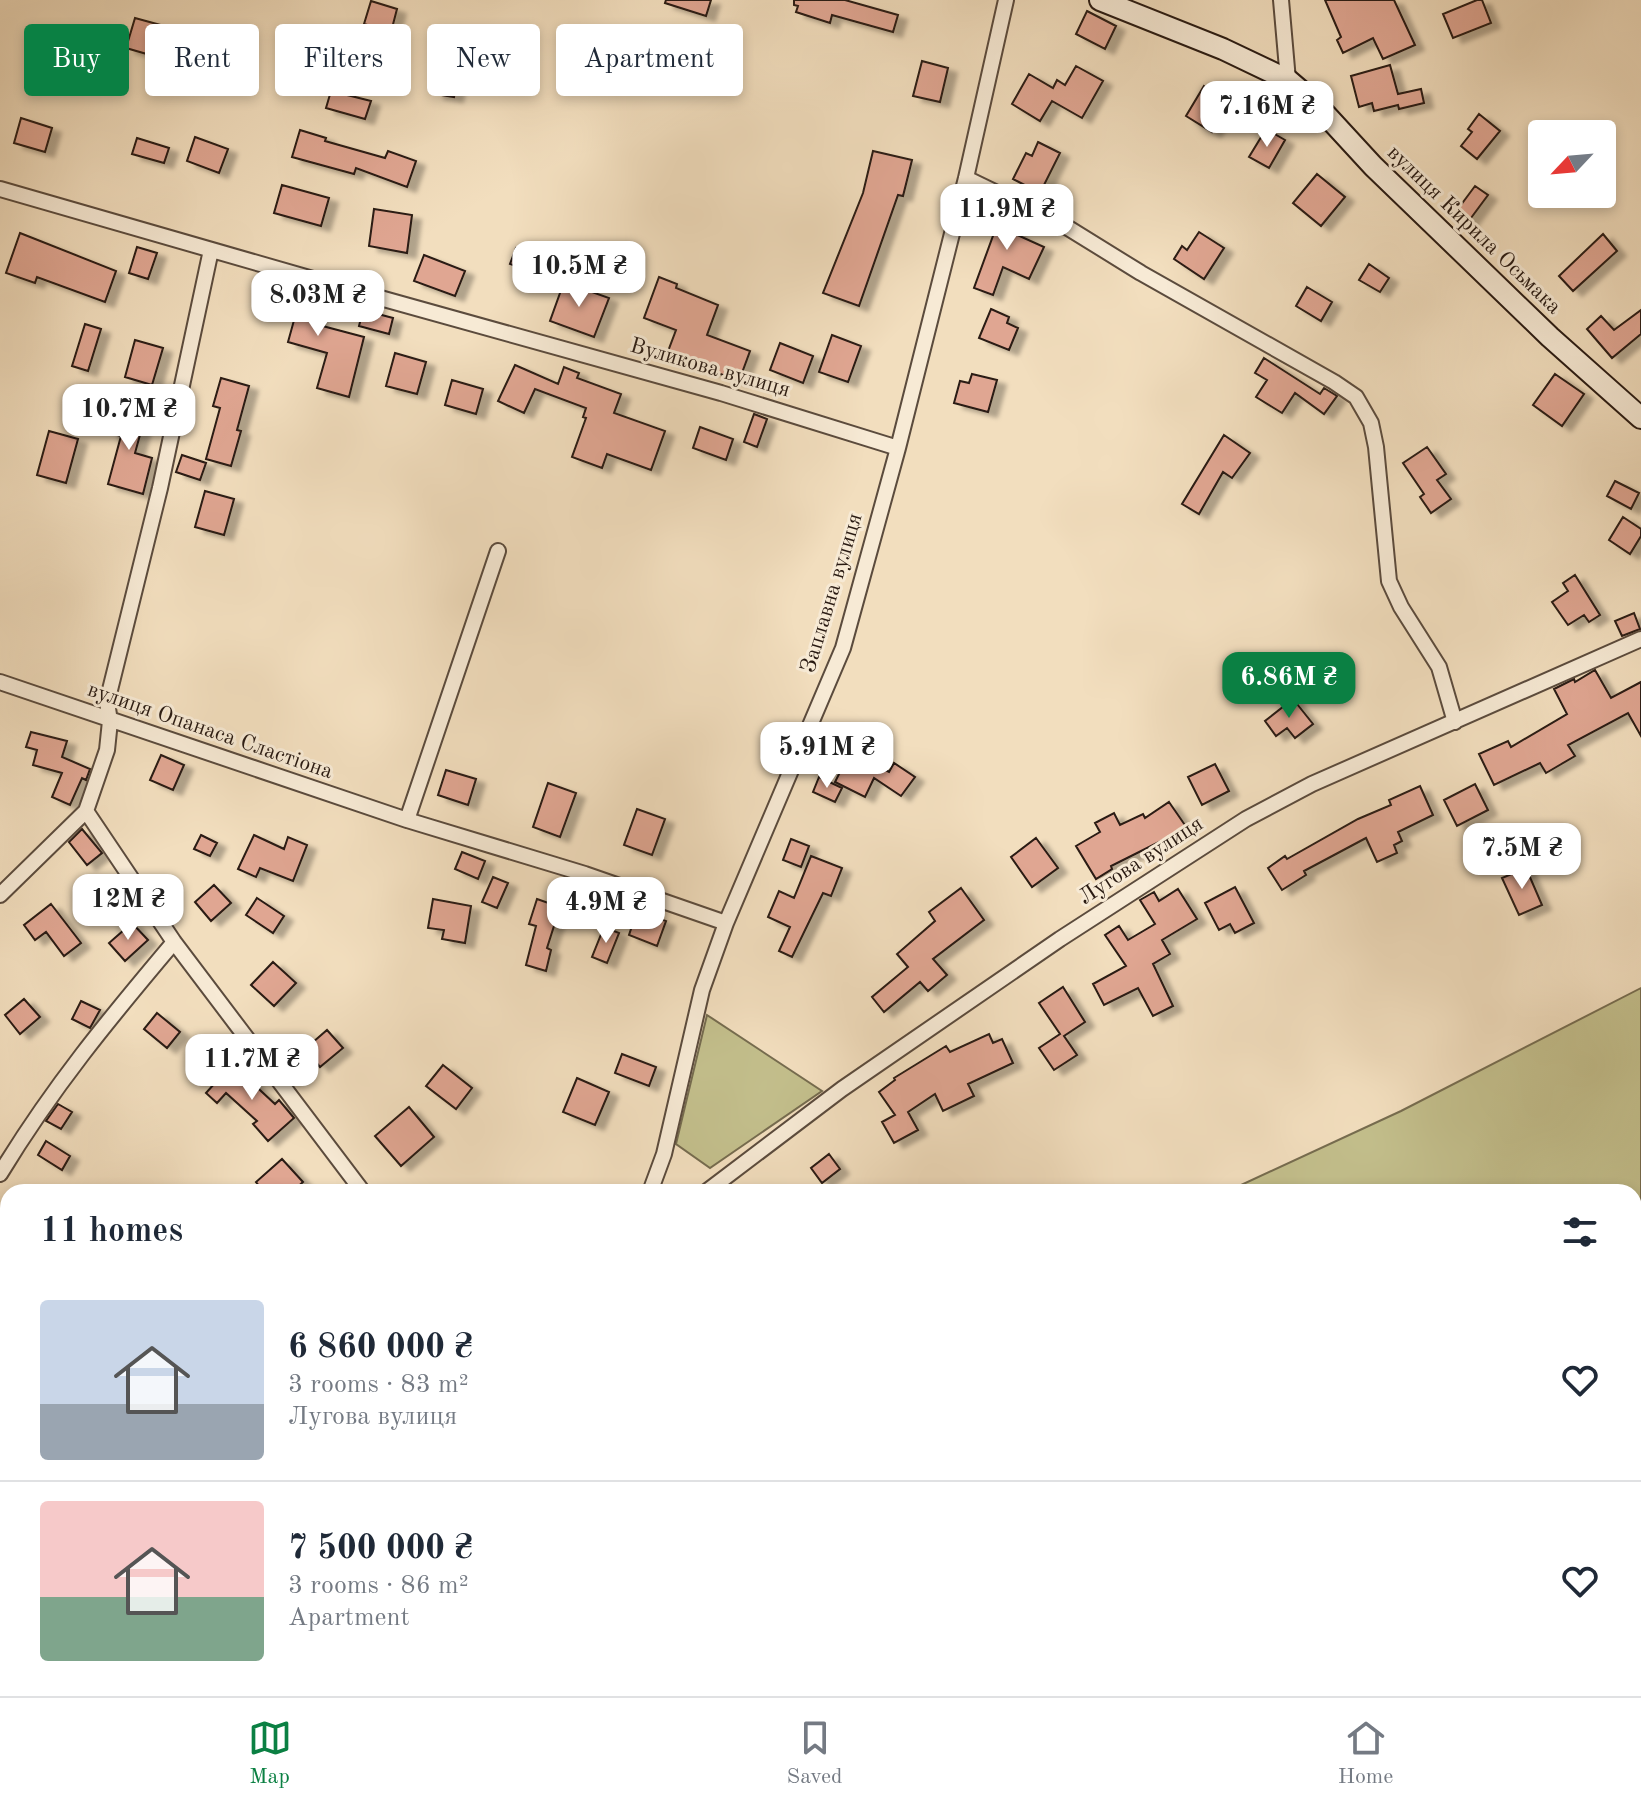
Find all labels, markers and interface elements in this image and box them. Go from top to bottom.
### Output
chip: Buy [24,24,129,96]
chip: Rent [145,24,259,96]
chip: Filters [275,24,411,96]
chip: New [427,24,540,96]
chip: Apartment [556,24,743,96]
pin: 7.16M ₴ [1193,81,1341,149]
text: 7.16M ₴ [1218,94,1316,120]
north arrow [1528,120,1616,208]
map controls [1528,120,1616,208]
street label: вулиця Кирила Осьмака [1383,141,1565,319]
pin: 11.9M ₴ [933,184,1081,252]
text: 11.9M ₴ [958,197,1056,223]
pin: 10.5M ₴ [505,241,653,309]
text: 10.5M ₴ [530,254,628,280]
pin: 8.03M ₴ [244,270,392,338]
text: 8.03M ₴ [269,283,367,309]
street label: Вуликова вулиця [627,335,793,401]
pin: 10.7M ₴ [55,384,203,452]
text: 10.7M ₴ [80,397,178,423]
street label: Заплавна вулиця [797,511,867,675]
pin: 6.86M ₴ [1215,652,1363,720]
text: 6.86M ₴ [1240,665,1338,691]
street label: вулиця Опанаса Сластіона [84,679,336,783]
pin: 5.91M ₴ [753,722,901,790]
text: 5.91M ₴ [778,735,876,761]
street label: Лугова вулиця [1075,813,1207,909]
pin: 7.5M ₴ [1457,823,1587,891]
text: 7.5M ₴ [1481,836,1563,862]
pin: 12M ₴ [72,874,184,942]
pin: 4.9M ₴ [541,877,671,945]
text: 12M ₴ [91,887,165,913]
text: 4.9M ₴ [565,890,647,916]
pin: 11.7M ₴ [178,1034,326,1102]
text: 11.7M ₴ [203,1047,301,1073]
icon: filters [1558,1210,1602,1254]
text: 11 homes [40,1215,183,1249]
text: 6 860 000 ₴ [288,1331,473,1365]
icon: home [104,1332,200,1428]
icon: heart [1558,1358,1602,1402]
text: 3 rooms · 83 m² [288,1372,469,1398]
text: Лугова вулиця [288,1404,457,1430]
text: 7 500 000 ₴ [288,1532,473,1566]
icon: home [104,1533,200,1629]
icon: heart [1558,1559,1602,1603]
text: 3 rooms · 86 m² [288,1573,469,1599]
text: Apartment [288,1605,410,1631]
tab: Map [248,1716,292,1791]
tab: Saved [787,1716,843,1791]
tab: Home [1338,1716,1393,1791]

